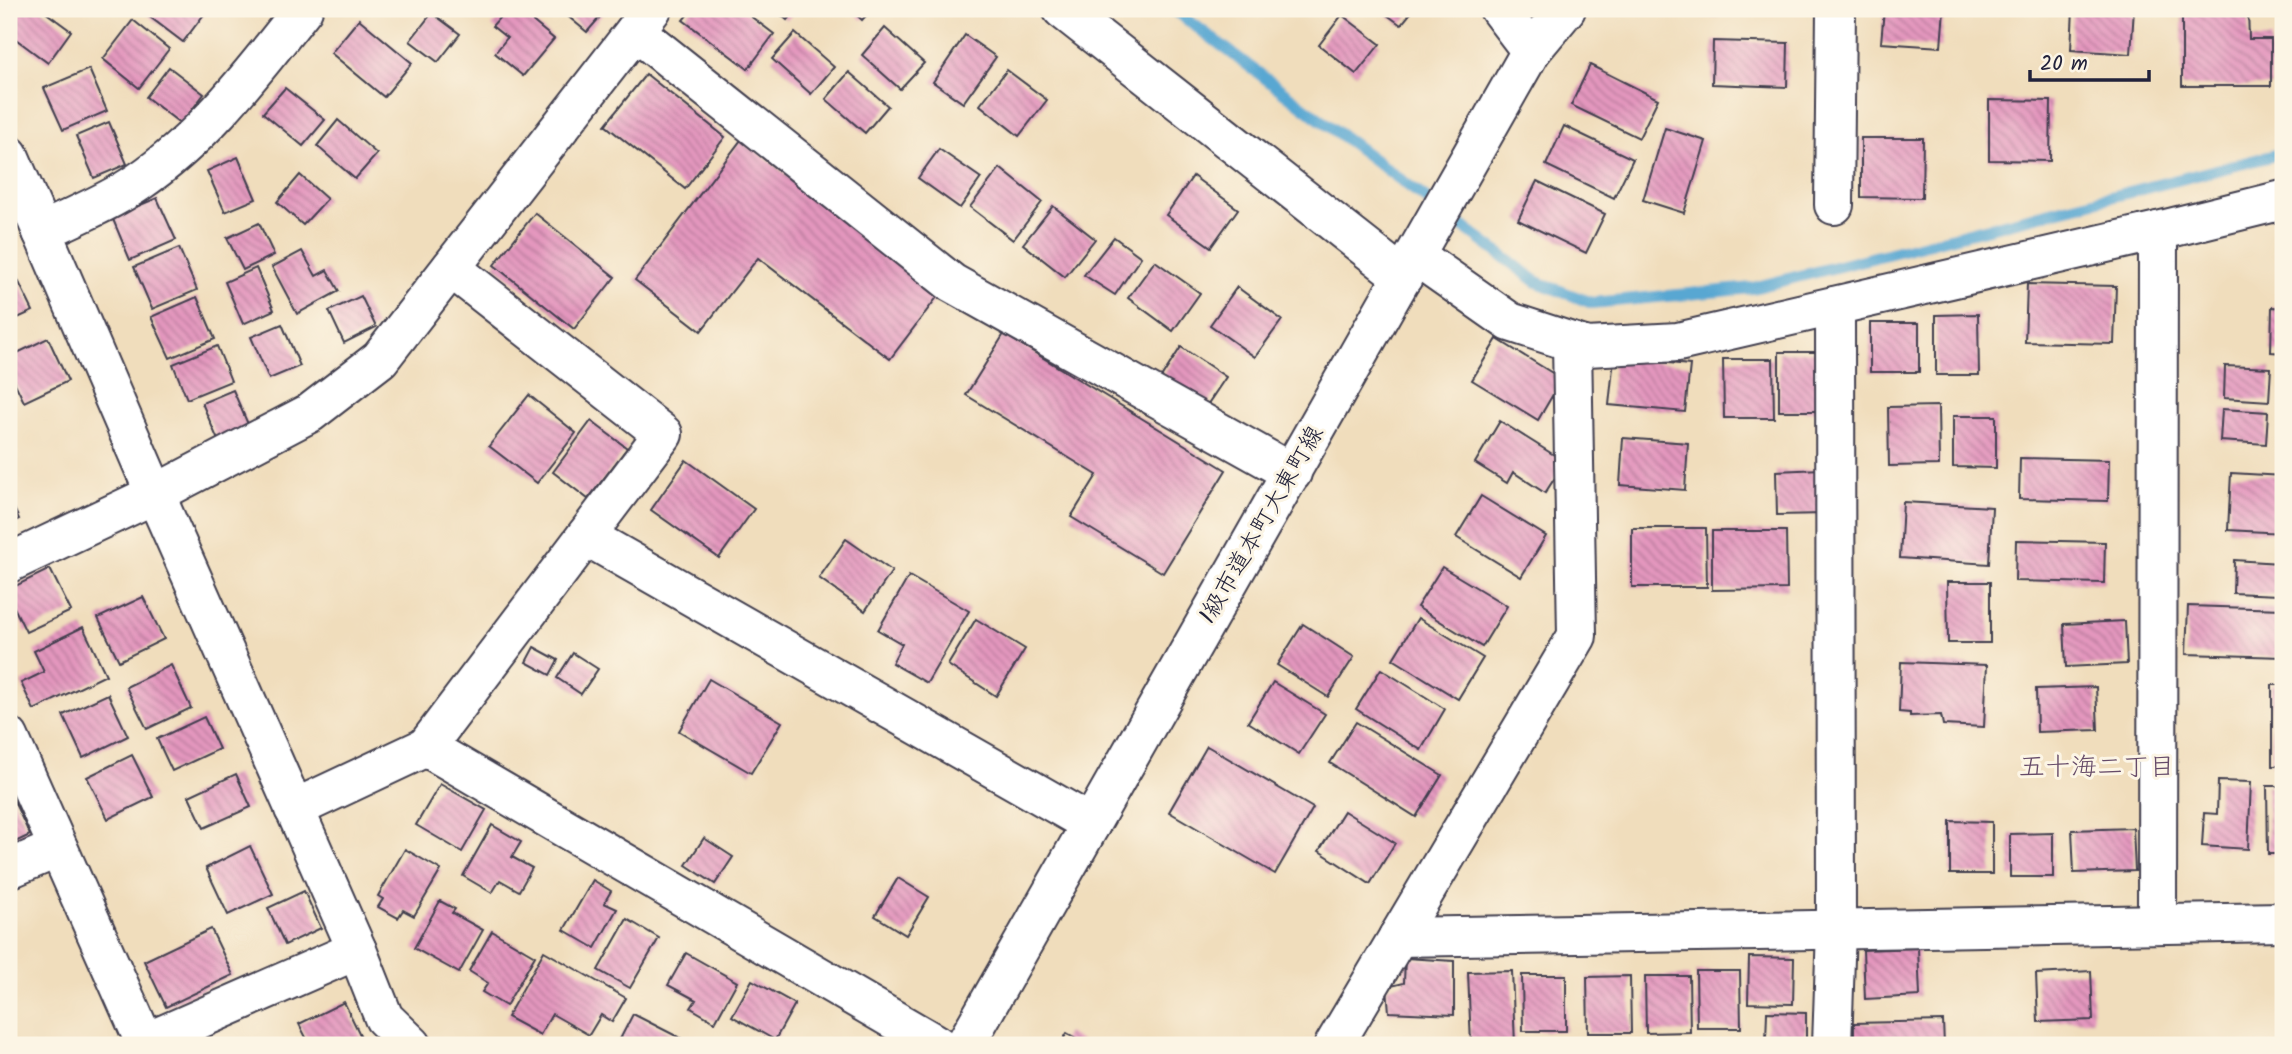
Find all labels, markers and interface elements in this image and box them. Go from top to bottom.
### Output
scale bar [2030,38,2148,82]
text: 20 m [2040,48,2088,81]
street label: 1級市道本町大東町線 [1189,418,1335,632]
district label: 五十海二丁目 [2019,747,2175,789]

